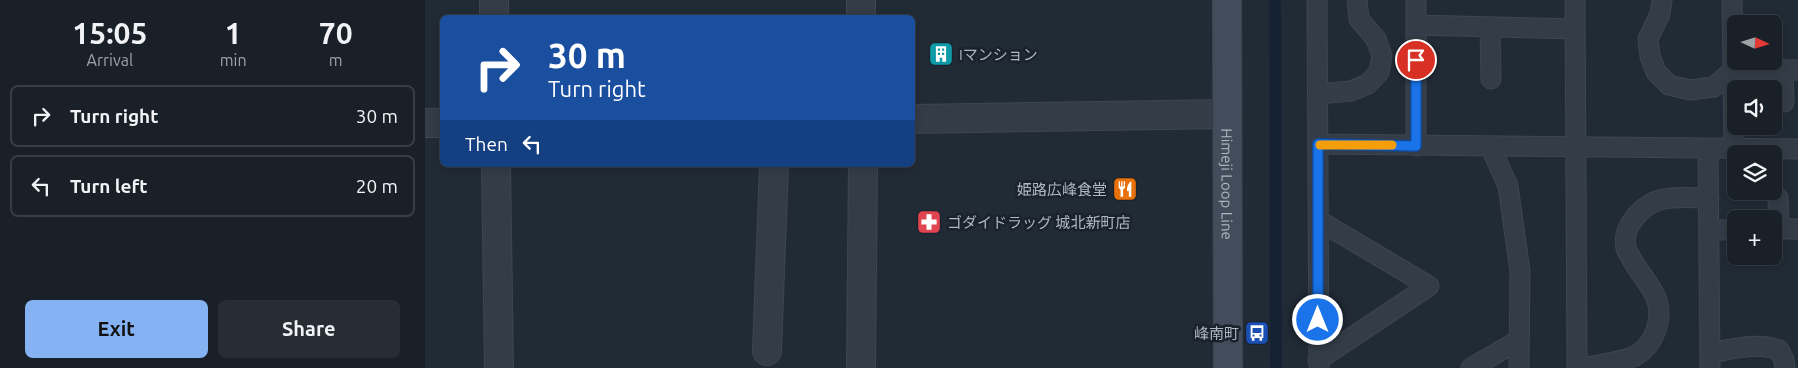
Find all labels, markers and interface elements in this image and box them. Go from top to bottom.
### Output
north arrow [1727,15,1783,70]
map controls [1727,15,1782,265]
text: 15:05 [72,16,147,50]
text: 1 [225,16,242,50]
text: 70 [319,16,353,50]
icon: right [465,35,530,100]
text: 30 m [548,35,626,75]
pin [1395,39,1437,81]
building icon: Iマンション [928,41,954,67]
place label: Iマンション [959,46,1038,63]
icon: arrive [1402,46,1430,74]
text: Arrival [87,51,133,69]
text: min [220,51,247,69]
text: m [329,51,343,69]
text: Turn right [548,76,646,101]
button: sound [1727,80,1782,135]
icon: right [27,102,55,130]
text: Turn right [70,105,158,127]
text: 30 m [356,105,398,127]
street label: Himeji Loop Line [1219,128,1236,240]
icon: left [518,130,546,158]
text: Then [465,133,508,155]
button: layers [1727,145,1782,200]
icon: left [27,172,55,200]
text: Turn left [70,175,148,197]
text: 20 m [356,175,398,197]
restaurant icon: 姫路広峰食堂 [1112,176,1138,202]
place label: 姫路広峰食堂 [1017,181,1107,198]
pharmacy icon: ゴダイドラッグ 城北新町店 [916,209,942,235]
button: + [1727,210,1782,265]
place label: ゴダイドラッグ 城北新町店 [947,214,1130,231]
position arrow [1291,293,1343,345]
button: Exit [25,300,208,358]
button: Share [218,300,400,358]
bus stop icon: 峰南町 [1244,320,1270,346]
place label: 峰南町 [1194,325,1239,342]

